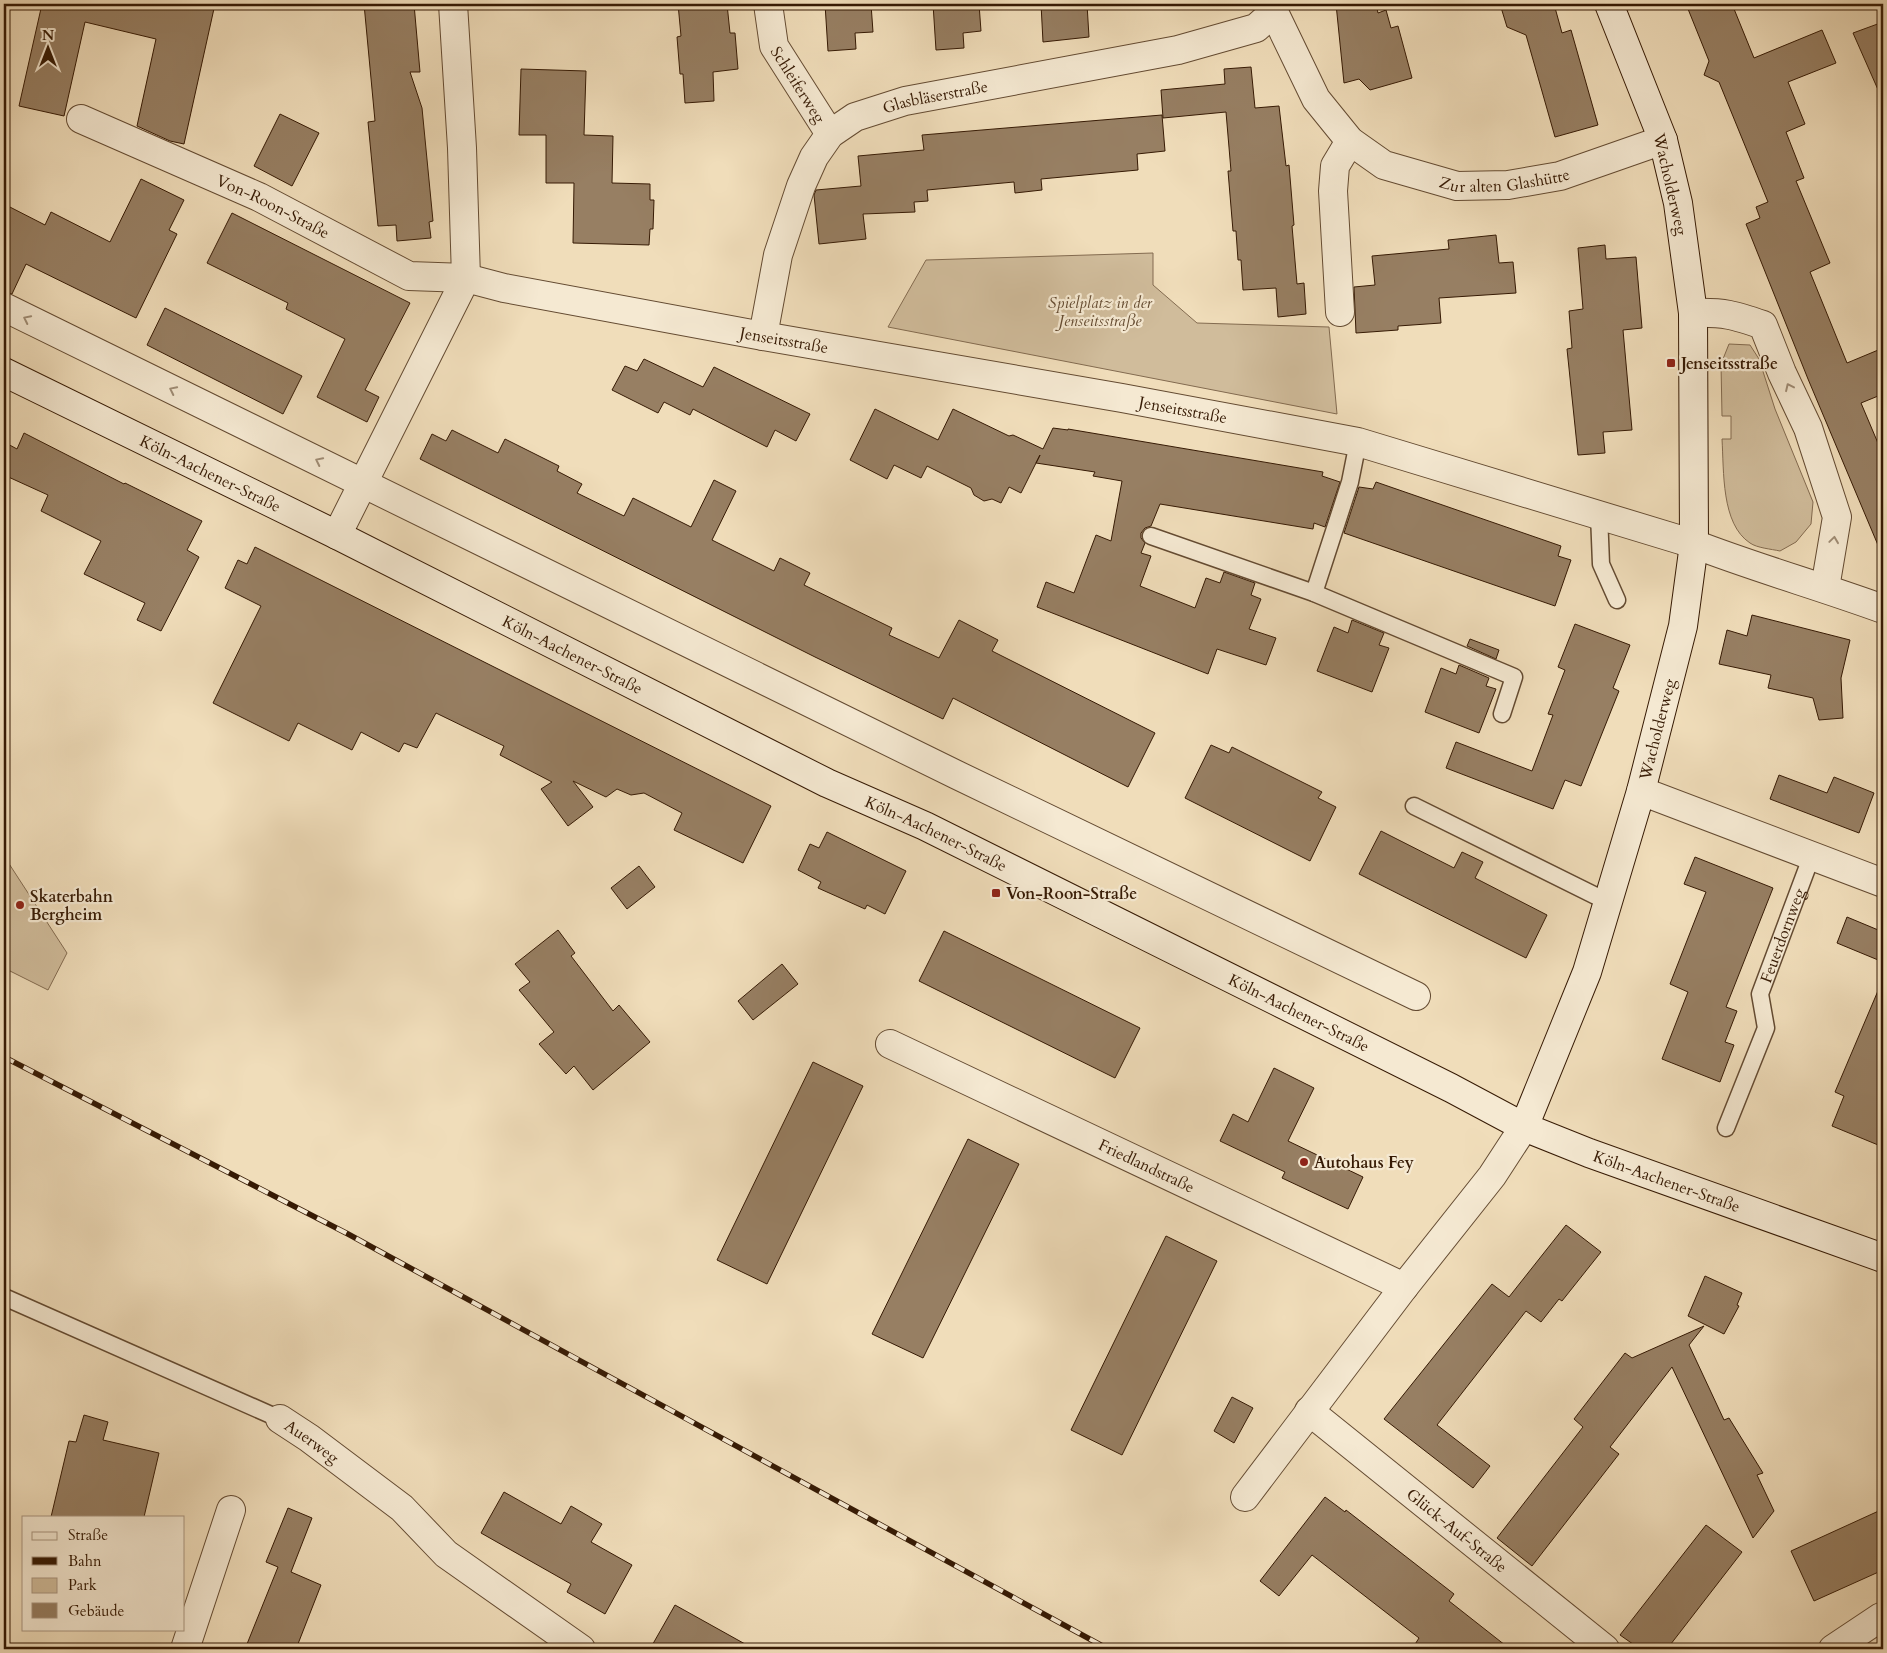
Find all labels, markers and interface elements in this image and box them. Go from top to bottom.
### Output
north arrow [22,22,72,72]
text: N [42,26,54,45]
street label: Schleiferweg [765,42,830,128]
street label: Glasbläserstraße [880,76,990,120]
street label: Wacholderweg [1647,130,1692,237]
street label: Zur alten Glashütte [1437,163,1573,198]
street label: Von-Roon-Straße [213,170,333,244]
park label: Spielplatz in der Jenseitsstraße [1048,292,1153,332]
one-way arrow [23,314,32,325]
street label: Jenseitsstraße [736,322,830,359]
place label: Jenseitsstraße [1679,353,1778,375]
marker: Jenseitsstraße [1665,357,1677,369]
one-way arrow [1784,383,1795,392]
one-way arrow [169,386,178,396]
street label: Jenseitsstraße [1135,391,1229,429]
street label: Köln-Aachener-Straße [136,430,284,518]
one-way arrow [315,457,324,467]
one-way arrow [1828,536,1838,545]
street label: Köln-Aachener-Straße [498,611,646,700]
street label: Wacholderweg [1634,676,1681,784]
street label: Köln-Aachener-Straße [861,791,1010,877]
place label: Von-Roon-Straße [1006,883,1137,905]
street label: Feuerdornweg [1755,885,1811,986]
place label: Skaterbahn Bergheim [30,886,114,926]
marker: Von-Roon-Straße [990,887,1002,899]
marker: Skaterbahn Bergheim [14,899,26,911]
street label: Köln-Aachener-Straße [1225,969,1373,1058]
street label: Friedlandstraße [1095,1134,1198,1198]
street label: Köln-Aachener-Straße [1590,1145,1743,1218]
place label: Autohaus Fey [1314,1152,1414,1174]
marker: Autohaus Fey [1298,1156,1310,1168]
street label: Auerweg [280,1415,343,1469]
street label: Glück-Auf-Straße [1401,1484,1511,1578]
legend [22,1516,185,1630]
text: Straße [68,1525,108,1545]
text: Bahn [68,1551,102,1571]
text: Park [68,1575,97,1595]
text: Gebäude [68,1601,125,1621]

